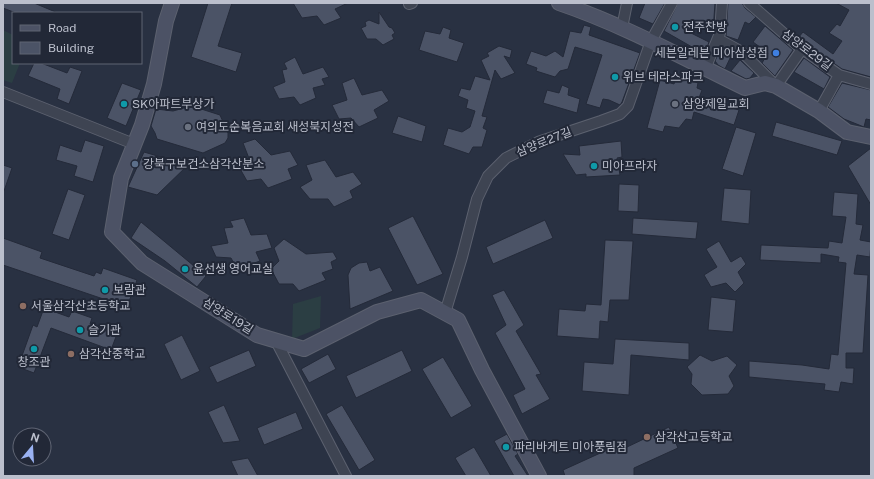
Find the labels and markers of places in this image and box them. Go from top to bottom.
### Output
place label: 전주찬방 [683,20,727,34]
marker: 전주찬방 [670,22,680,32]
place label: 세븐일레븐 미아삼성점 [655,46,768,60]
marker: 세븐일레븐 미아삼성점 [771,48,781,58]
place label: 위브 테라스파크 [623,70,703,84]
marker: 위브 테라스파크 [610,72,620,82]
place label: SK아파트부상가 [132,97,214,111]
place label: 삼양제일교회 [683,97,749,111]
marker: SK아파트부상가 [119,99,129,109]
marker: 삼양제일교회 [670,99,680,109]
place label: 여의도순복음교회 새성북지성전 [196,120,353,134]
marker: 여의도순복음교회 새성북지성전 [183,122,193,132]
place label: 강북구보건소삼각산분소 [143,157,264,171]
marker: 강북구보건소삼각산분소 [130,159,140,169]
place label: 미아프라자 [602,159,657,173]
marker: 미아프라자 [589,161,599,171]
place label: 윤선생 영어교실 [193,262,273,276]
marker: 윤선생 영어교실 [180,264,190,274]
place label: 보람관 [113,283,146,297]
marker: 보람관 [100,285,110,295]
place label: 서울삼각산초등학교 [31,299,130,313]
marker: 서울삼각산초등학교 [18,301,28,311]
place label: 슬기관 [88,323,121,337]
marker: 슬기관 [75,325,85,335]
marker: 창조관 [29,344,39,354]
place label: 삼각산중학교 [79,347,145,361]
marker: 삼각산중학교 [66,349,76,359]
place label: 창조관 [17,355,51,369]
place label: 삼각산고등학교 [655,430,732,444]
marker: 삼각산고등학교 [642,432,652,442]
place label: 파리바게트 미아풍림점 [514,440,627,454]
marker: 파리바게트 미아풍림점 [501,442,511,452]

